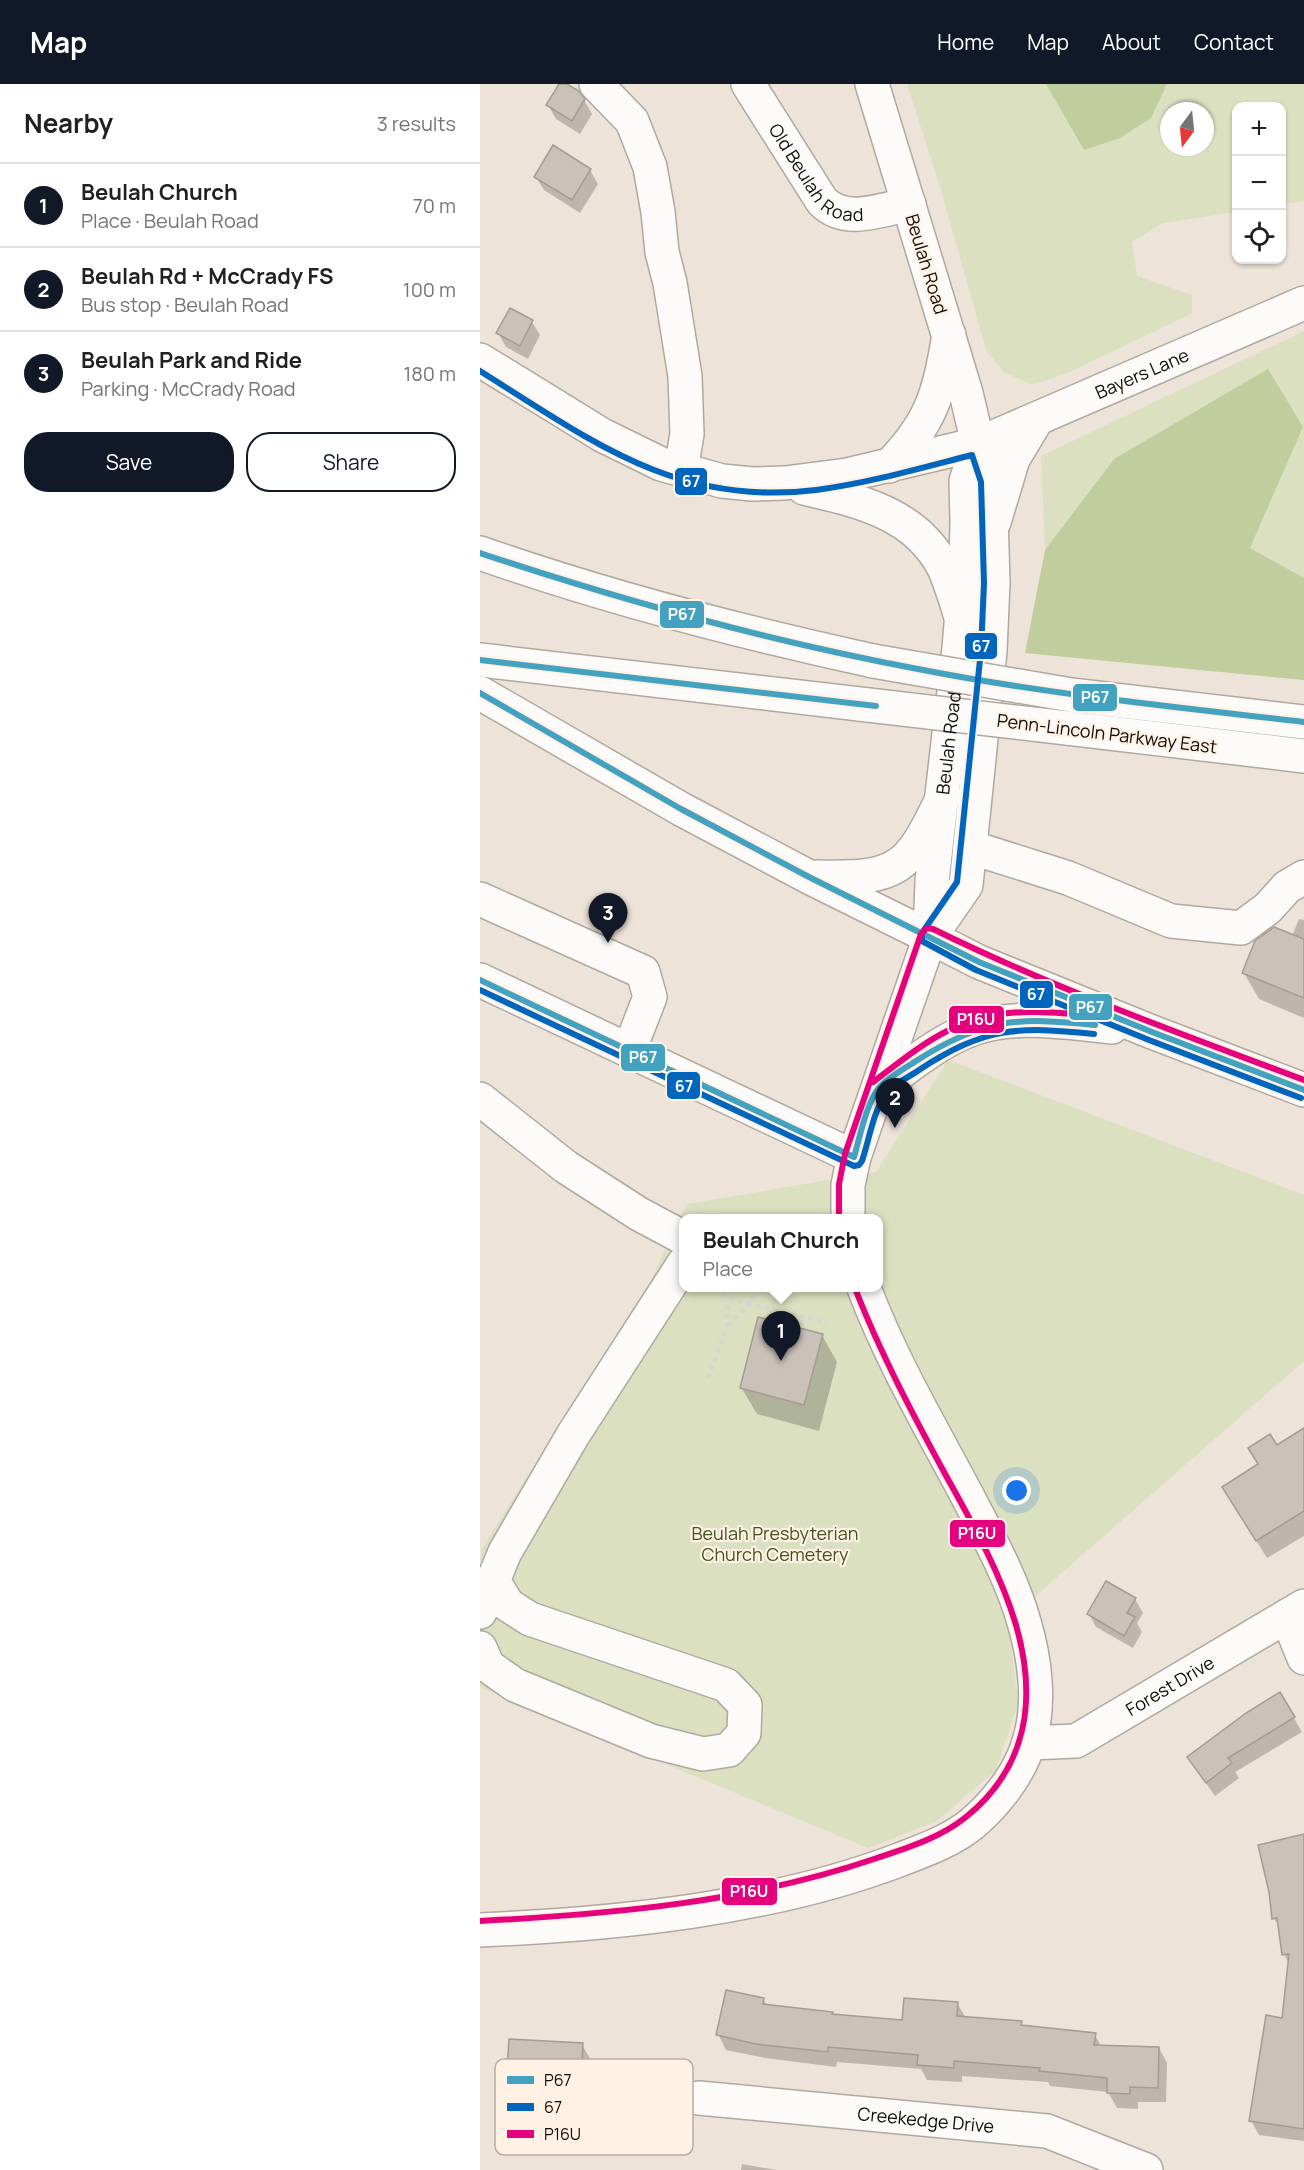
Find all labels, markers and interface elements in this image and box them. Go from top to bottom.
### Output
text: Map [30,23,87,61]
text: Home [937,28,994,56]
text: Map [1027,28,1069,56]
text: About [1102,28,1161,56]
text: Contact [1194,28,1274,56]
north arrow [1160,102,1214,156]
map controls [1232,102,1286,264]
button: + [1232,102,1286,156]
text: Nearby [24,105,113,141]
text: 3 results [377,110,456,137]
street label: Old Beulah Road [764,119,864,226]
button: − [1232,156,1286,210]
text: Beulah Church [81,177,238,207]
text: 1 [39,192,48,219]
text: 70 m [413,192,456,219]
text: Place · Beulah Road [81,207,259,234]
button: locate [1232,210,1286,264]
street label: Beulah Road [900,211,954,317]
text: Beulah Rd + McCrady FS [81,261,334,291]
text: 2 [38,276,49,303]
text: 100 m [403,276,456,303]
text: Bus stop · Beulah Road [81,291,289,318]
street label: Bayers Lane [1091,342,1192,404]
text: Beulah Park and Ride [81,345,302,375]
text: 3 [38,360,49,387]
text: 180 m [403,360,456,387]
text: Parking · McCrady Road [81,375,296,402]
button: Save [24,432,234,492]
button: Share [246,432,456,492]
line badge: 67 [674,467,708,496]
text: 67 [682,470,700,492]
line badge: P67 [659,600,705,629]
text: P67 [668,603,696,625]
line badge: 67 [964,632,998,660]
text: 67 [972,635,990,657]
line badge: P67 [1072,683,1118,712]
text: P67 [1081,686,1109,708]
street label: Beulah Road [930,690,966,796]
street label: Penn-Lincoln Parkway East [996,708,1218,758]
pin: 3 [588,894,628,943]
line badge: 67 [1019,980,1054,1009]
text: 67 [1027,983,1045,1005]
line badge: P67 [1068,993,1113,1021]
text: P67 [1076,996,1104,1018]
line badge: P16U [948,1005,1005,1034]
text: P16U [957,1008,995,1030]
line badge: P67 [620,1043,666,1072]
text: P67 [629,1046,657,1068]
line badge: 67 [666,1071,701,1100]
text: 67 [675,1075,693,1097]
pin: 2 [876,1078,914,1128]
popup [679,1214,883,1292]
text: Beulah Church [703,1225,859,1255]
text: Place [703,1255,753,1282]
pin: 1 [762,1312,800,1361]
your location [1002,1476,1031,1505]
line badge: P16U [949,1519,1006,1548]
park label: Beulah Presbyterian Church Cemetery [691,1521,859,1566]
text: P16U [958,1522,996,1544]
street label: Forest Drive [1121,1650,1218,1721]
line badge: P16U [721,1877,778,1906]
text: P16U [730,1880,768,1902]
legend [495,2059,693,2155]
text: P67 [544,2069,572,2091]
text: 67 [544,2096,562,2118]
street label: Creekedge Drive [857,2101,995,2138]
text: P16U [544,2123,581,2145]

